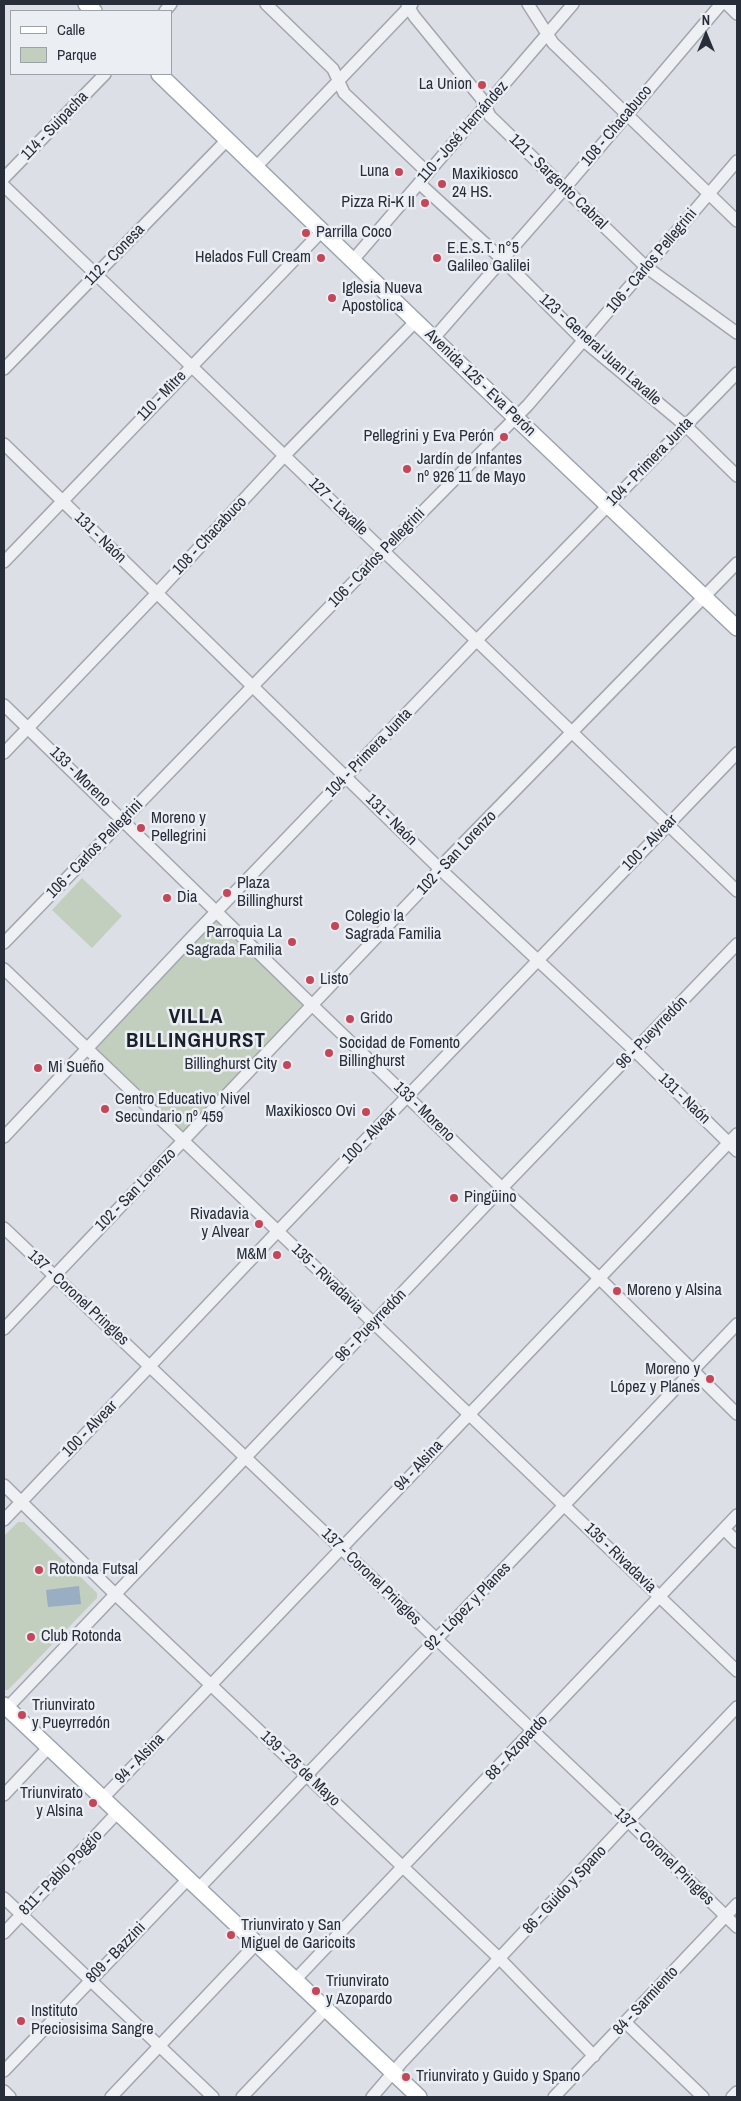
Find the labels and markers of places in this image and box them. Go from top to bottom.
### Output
place label: La Union [419,75,472,95]
marker: La Union [476,79,488,91]
place label: Luna [360,162,389,182]
place label: Maxikiosco 24 HS. [452,165,518,203]
marker: Luna [393,166,405,178]
marker: Maxikiosco 24 HS. [436,178,448,190]
place label: Pizza Ri-K II [341,193,415,213]
marker: Pizza Ri-K II [419,197,431,209]
place label: Parrilla Coco [316,223,392,243]
marker: Parrilla Coco [300,227,312,239]
place label: E.E.S.T. n°5 Galileo Galilei [447,239,530,277]
place label: Helados Full Cream [195,248,311,268]
marker: Helados Full Cream [315,252,327,264]
marker: E.E.S.T. n°5 Galileo Galilei [431,252,443,264]
place label: Iglesia Nueva Apostolica [342,279,422,317]
marker: Iglesia Nueva Apostolica [326,292,338,304]
place label: Pellegrini y Eva Perón [363,427,494,447]
marker: Pellegrini y Eva Perón [498,431,510,443]
place label: Jardín de Infantes nº 926 11 de Mayo [417,450,526,488]
marker: Jardín de Infantes nº 926 11 de Mayo [401,463,413,475]
place label: Moreno y Pellegrini [151,809,206,847]
marker: Moreno y Pellegrini [135,822,147,834]
place label: Plaza Billinghurst [237,874,303,912]
marker: Plaza Billinghurst [221,887,233,899]
place label: Dia [177,888,197,908]
marker: Dia [161,892,173,904]
place label: Colegio la Sagrada Familia [345,907,441,945]
marker: Colegio la Sagrada Familia [329,920,341,932]
place label: Parroquia La Sagrada Familia [186,923,282,961]
marker: Parroquia La Sagrada Familia [286,936,298,948]
place label: Listo [320,970,348,990]
marker: Listo [304,974,316,986]
place label: Grido [360,1009,393,1029]
marker: Grido [344,1013,356,1025]
place label: Socidad de Fomento Billinghurst [339,1034,460,1072]
marker: Socidad de Fomento Billinghurst [323,1047,335,1059]
place label: Billinghurst City [184,1055,277,1075]
place label: Mi Sueño [48,1058,104,1078]
marker: Billinghurst City [281,1059,293,1071]
marker: Mi Sueño [32,1062,44,1074]
place label: Centro Educativo Nivel Secundario nº 459 [115,1090,250,1128]
place label: Maxikiosco Ovi [266,1102,356,1122]
marker: Centro Educativo Nivel Secundario nº 459 [99,1103,111,1115]
marker: Maxikiosco Ovi [360,1106,372,1118]
place label: Pingüino [464,1188,517,1208]
marker: Pingüino [448,1192,460,1204]
place label: Rivadavia y Alvear [190,1205,249,1243]
marker: Rivadavia y Alvear [253,1218,265,1230]
place label: M&M [236,1245,267,1265]
marker: M&M [271,1249,283,1261]
place label: Moreno y Alsina [627,1281,722,1301]
marker: Moreno y Alsina [611,1285,623,1297]
place label: Moreno y López y Planes [610,1360,700,1398]
marker: Moreno y López y Planes [704,1373,716,1385]
place label: Rotonda Futsal [49,1560,138,1580]
marker: Rotonda Futsal [33,1564,45,1576]
place label: Club Rotonda [41,1627,121,1647]
marker: Club Rotonda [25,1631,37,1643]
place label: Triunvirato y Pueyrredón [32,1696,110,1734]
marker: Triunvirato y Pueyrredón [16,1709,28,1721]
place label: Triunvirato y Alsina [20,1784,83,1822]
marker: Triunvirato y Alsina [87,1797,99,1809]
place label: Triunvirato y San Miguel de Garicoits [241,1916,355,1954]
marker: Triunvirato y San Miguel de Garicoits [225,1929,237,1941]
place label: Triunvirato y Azopardo [326,1972,392,2010]
marker: Triunvirato y Azopardo [310,1985,322,1997]
place label: Instituto Preciosisima Sangre [31,2002,154,2040]
marker: Instituto Preciosisima Sangre [15,2015,27,2027]
place label: Triunvirato y Guido y Spano [416,2067,580,2087]
marker: Triunvirato y Guido y Spano [400,2071,412,2083]

